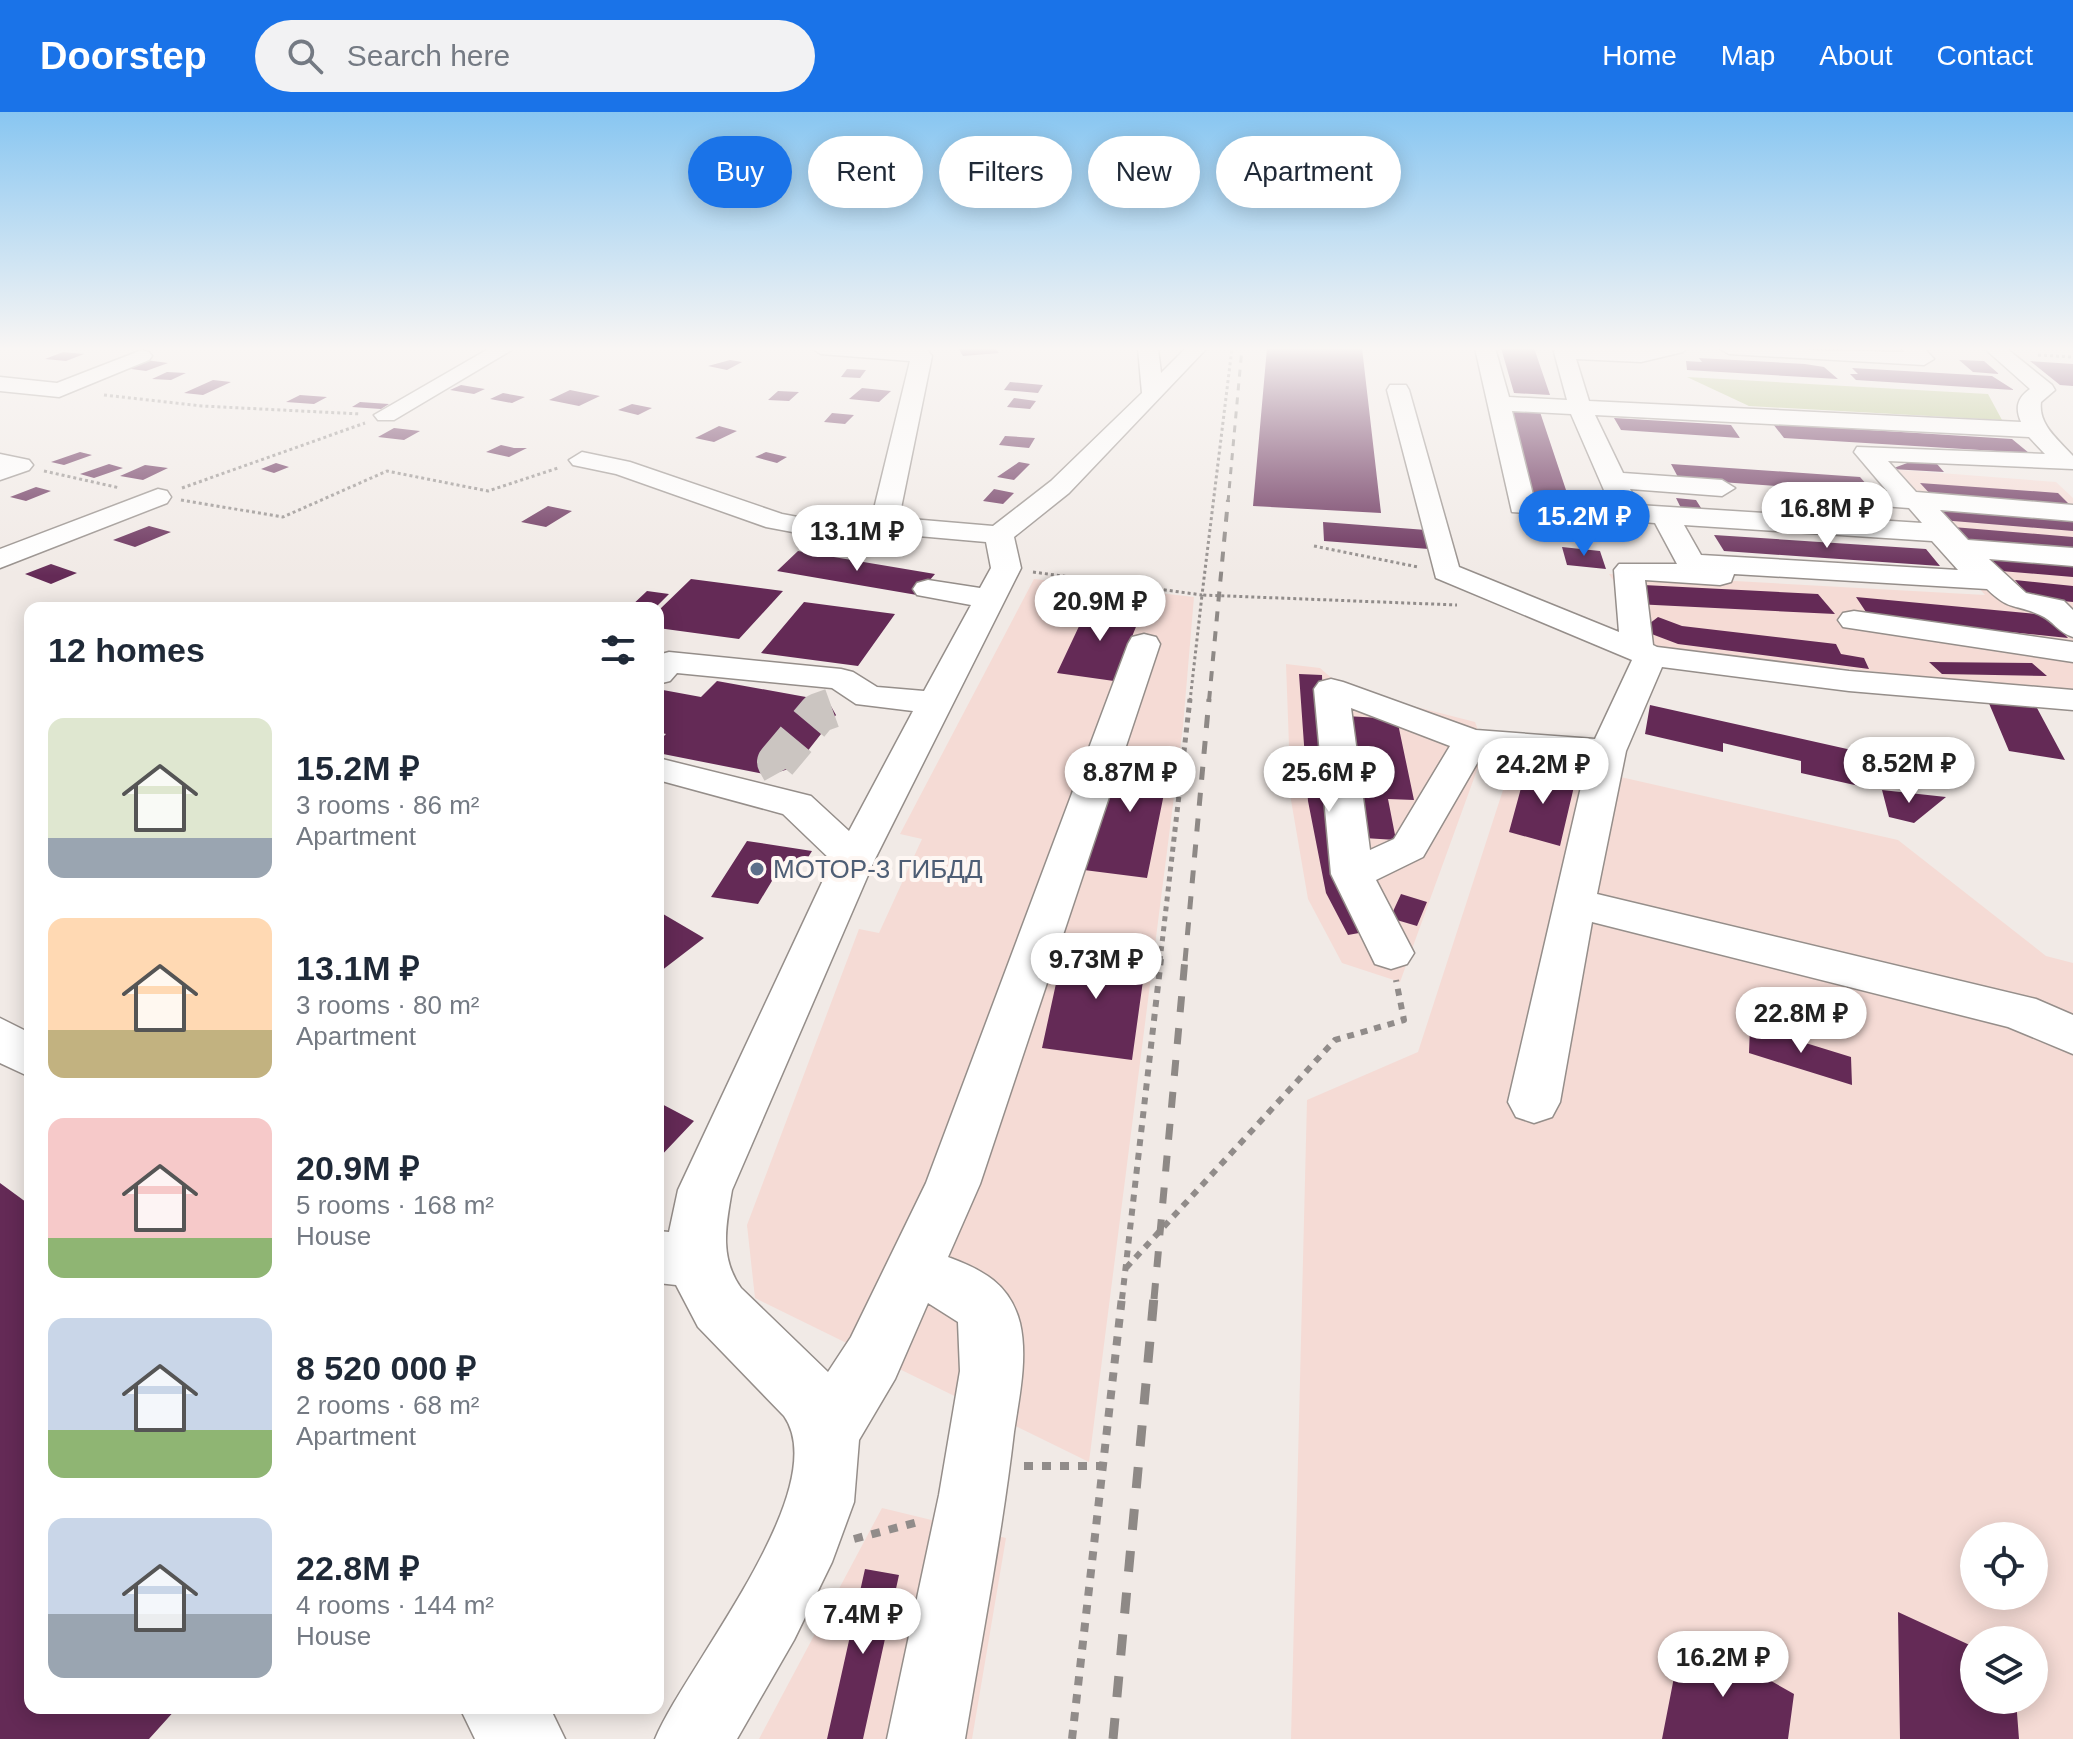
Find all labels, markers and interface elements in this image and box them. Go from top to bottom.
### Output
search box [255,20,815,92]
icon: search [283,34,327,78]
text: Doorstep [40,35,207,77]
text: Search here [347,39,510,72]
text: Home [1602,40,1677,71]
text: Map [1721,40,1775,71]
text: About [1819,40,1893,71]
text: Contact [1937,40,2033,71]
chip: Buy [688,136,792,208]
chip: Rent [808,136,923,208]
chip: Filters [939,136,1072,208]
chip: New [1088,136,1200,208]
chip: Apartment [1216,136,1401,208]
pin: 16.8M ₽ [1753,482,1901,550]
pin: 15.2M ₽ [1510,490,1658,558]
text: 16.8M ₽ [1780,493,1874,523]
text: 15.2M ₽ [1537,501,1631,531]
pin: 13.1M ₽ [783,505,931,573]
text: 13.1M ₽ [810,516,904,546]
pin: 20.9M ₽ [1026,575,1174,643]
text: 20.9M ₽ [1053,586,1147,616]
icon: filters [596,628,640,672]
text: 12 homes [48,631,205,669]
pin: 8.52M ₽ [1835,737,1983,805]
pin: 24.2M ₽ [1469,738,1617,806]
pin: 8.87M ₽ [1056,746,1204,814]
pin: 25.6M ₽ [1255,746,1403,814]
text: 8.52M ₽ [1862,748,1956,778]
text: 15.2M ₽ [296,749,420,787]
text: 24.2M ₽ [1496,749,1590,779]
icon: home [112,750,208,846]
text: 8.87M ₽ [1083,757,1177,787]
text: 25.6M ₽ [1282,757,1376,787]
text: 3 rooms · 86 m² [296,790,480,820]
text: Apartment [296,821,416,851]
place label: МОТОР-3 ГИБДД [773,854,983,884]
marker: МОТОР-3 ГИБДД [748,860,766,878]
pin: 9.73M ₽ [1022,933,1170,1001]
text: 9.73M ₽ [1049,944,1143,974]
text: 13.1M ₽ [296,949,420,987]
icon: home [112,950,208,1046]
pin: 22.8M ₽ [1727,987,1875,1055]
text: 3 rooms · 80 m² [296,990,480,1020]
text: 22.8M ₽ [1754,998,1848,1028]
text: Apartment [296,1021,416,1051]
text: 20.9M ₽ [296,1149,420,1187]
icon: home [112,1150,208,1246]
text: 5 rooms · 168 m² [296,1190,494,1220]
text: House [296,1221,371,1251]
text: 8 520 000 ₽ [296,1349,477,1387]
icon: home [112,1350,208,1446]
text: 2 rooms · 68 m² [296,1390,480,1420]
text: Apartment [296,1421,416,1451]
map controls [1960,1522,2048,1714]
button: locate [1960,1522,2048,1610]
text: 22.8M ₽ [296,1549,420,1587]
icon: home [112,1550,208,1646]
pin: 7.4M ₽ [798,1588,928,1656]
text: 4 rooms · 144 m² [296,1590,494,1620]
text: 7.4M ₽ [823,1599,903,1629]
text: House [296,1621,371,1651]
button: layers [1960,1626,2048,1714]
pin: 16.2M ₽ [1649,1631,1797,1699]
text: 16.2M ₽ [1676,1642,1770,1672]

